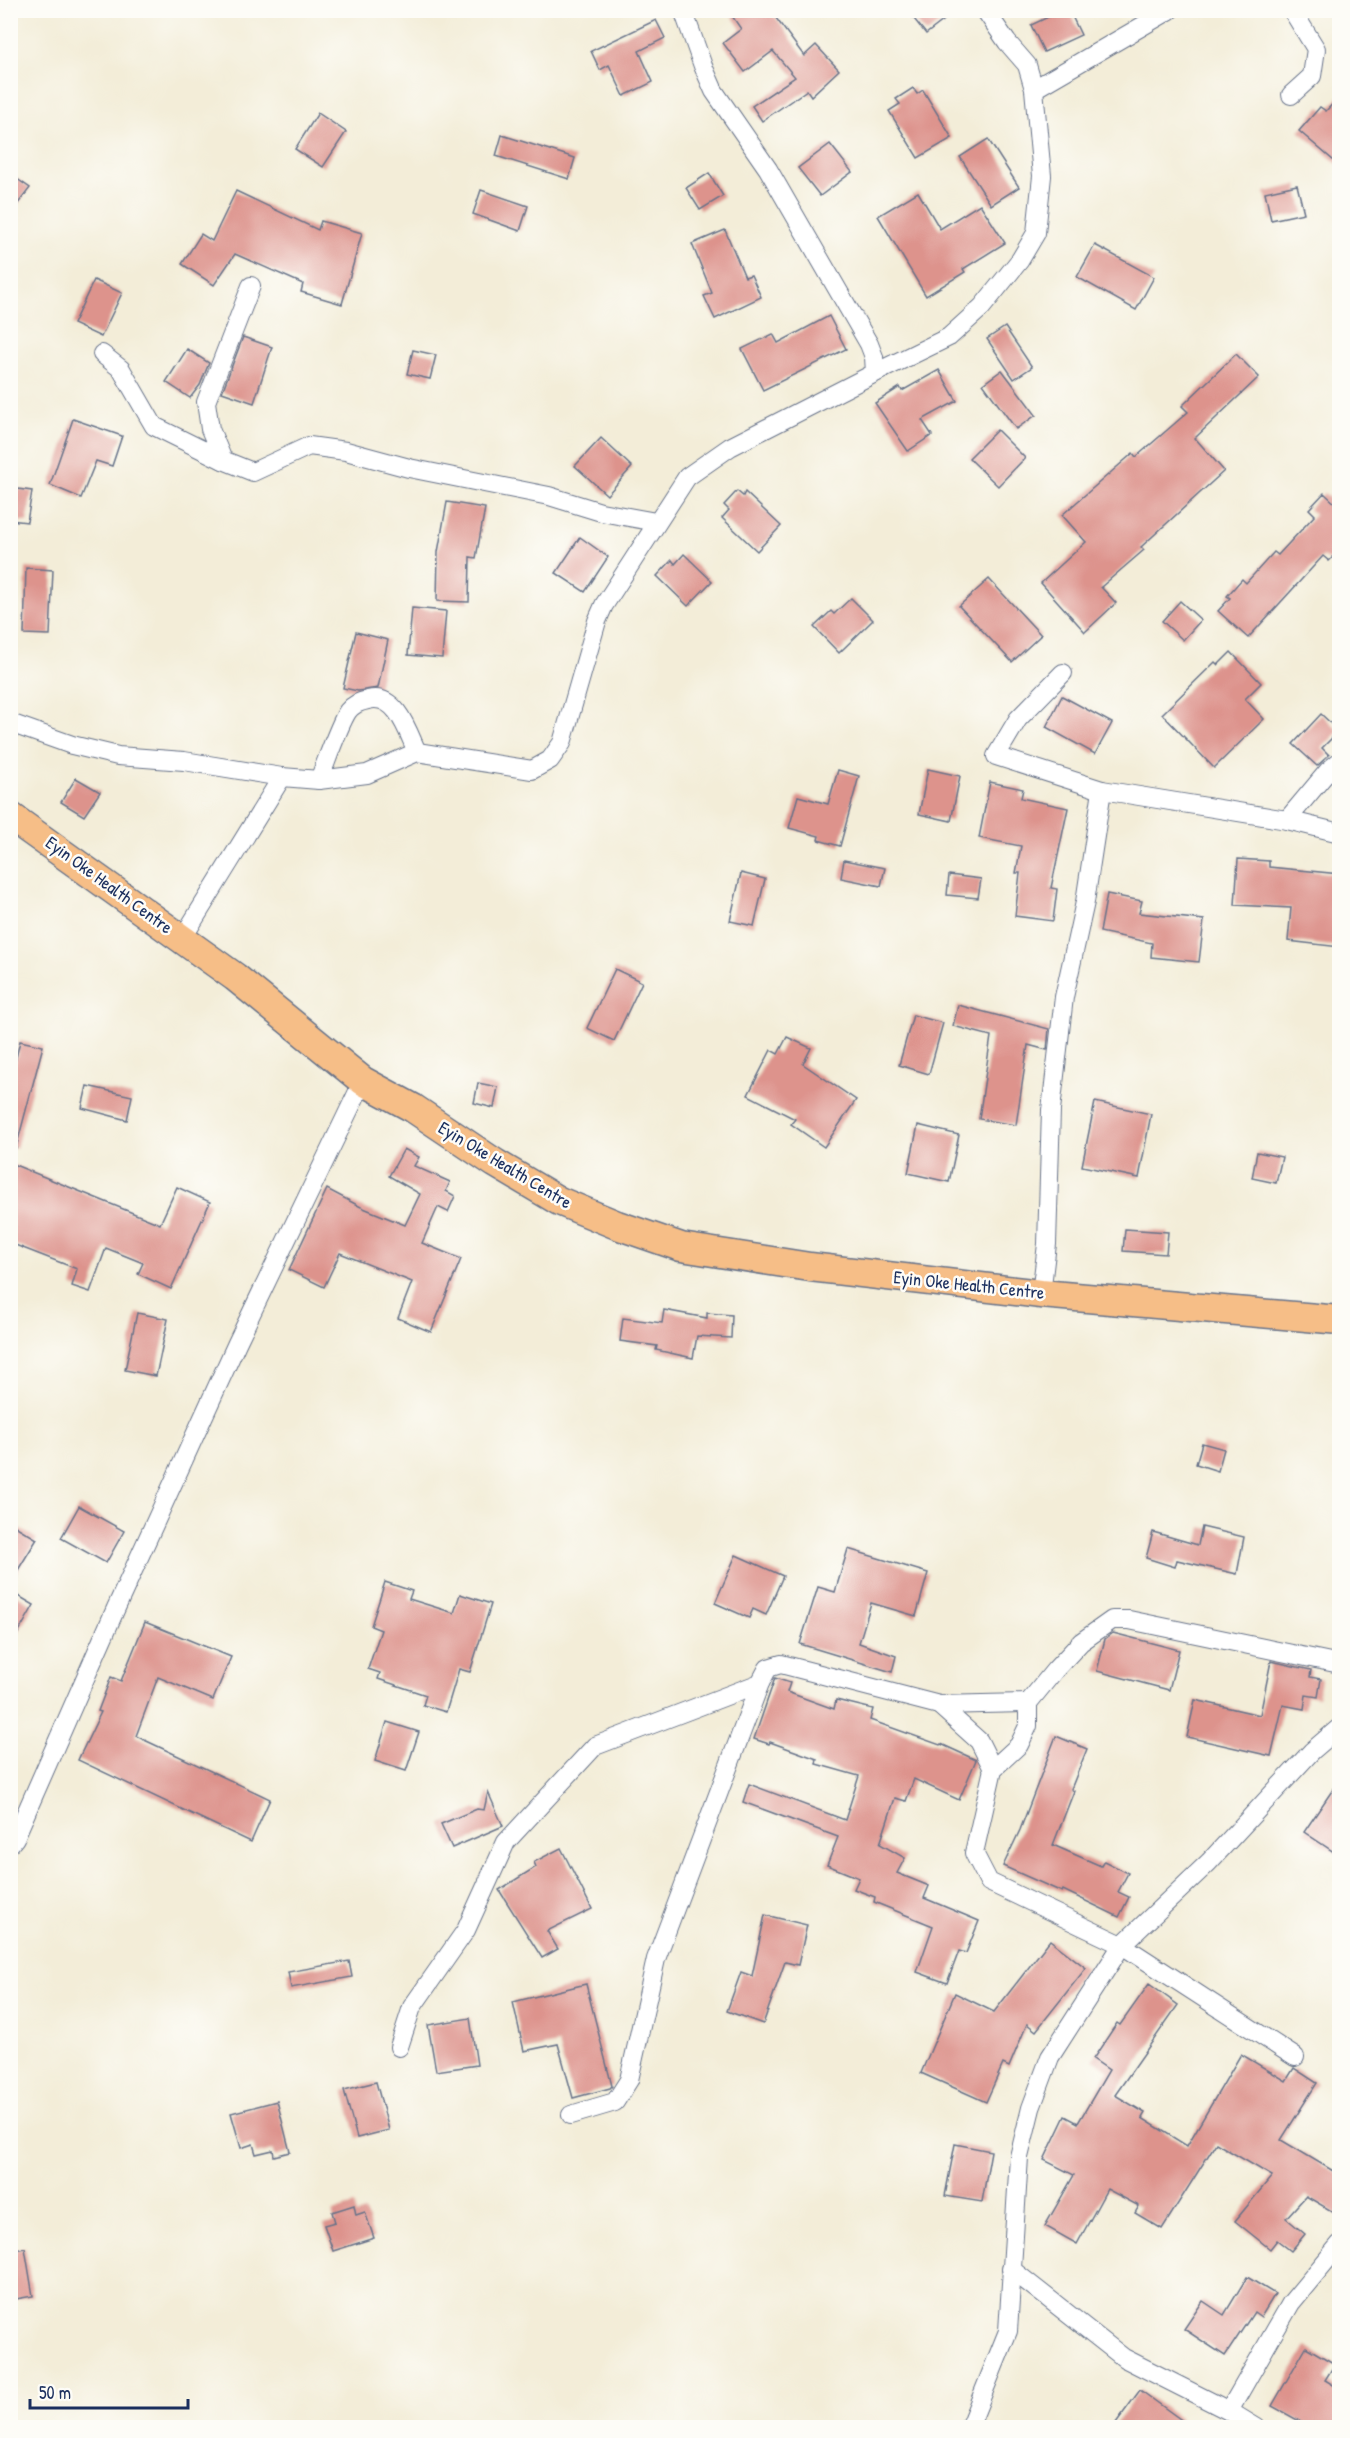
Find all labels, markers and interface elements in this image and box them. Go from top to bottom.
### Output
street label: Eyin Oke Health Centre [41,830,178,939]
street label: Eyin Oke Health Centre [434,1115,577,1214]
street label: Eyin Oke Health Centre [892,1264,1046,1305]
scale bar [30,2372,188,2410]
text: 50 m [39,2380,71,2405]

